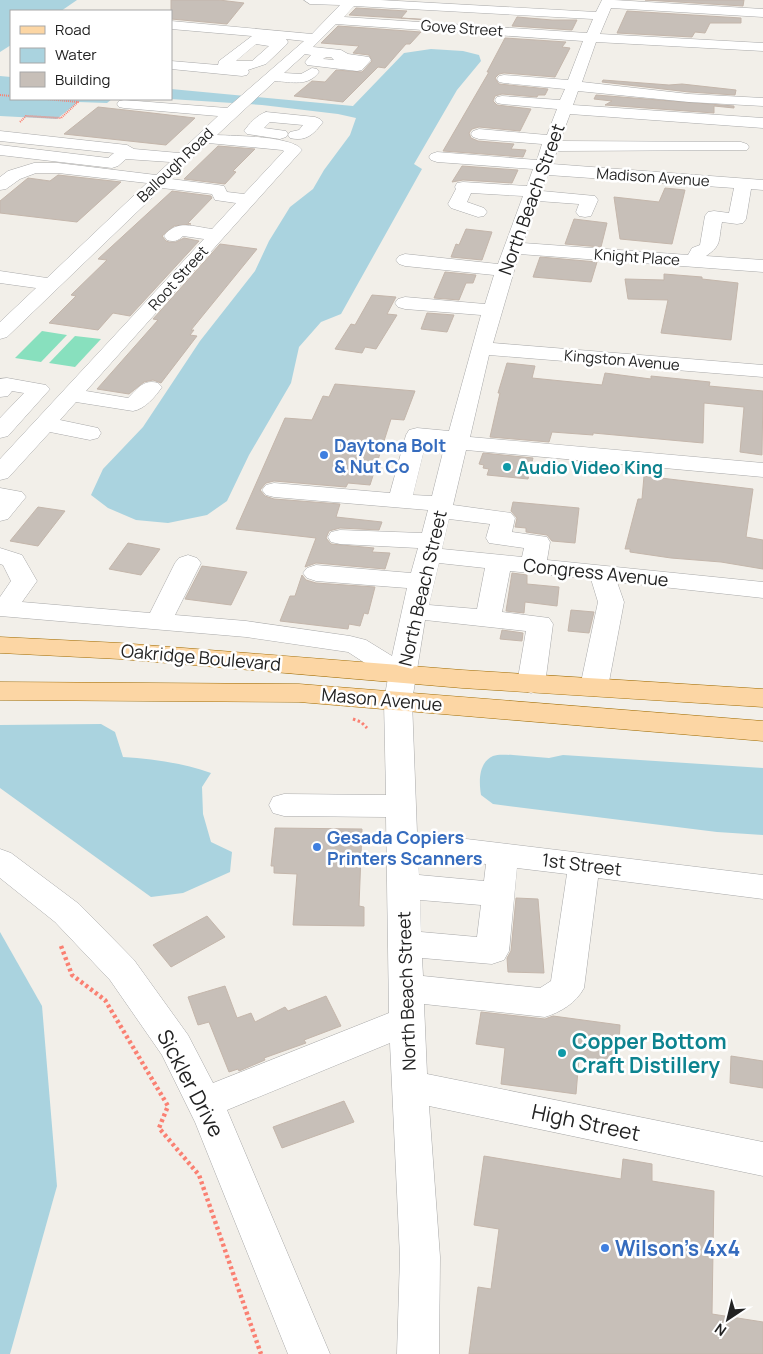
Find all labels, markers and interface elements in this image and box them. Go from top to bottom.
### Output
legend [10,10,172,100]
street label: Gove Street [420,15,504,41]
text: Road [55,19,91,40]
text: Water [55,44,97,65]
text: Building [55,69,110,90]
street label: North Beach Street [492,120,570,278]
street label: Ballough Road [132,123,218,207]
street label: Madison Avenue [596,163,710,191]
street label: Root Street [143,241,213,315]
street label: Knight Place [593,244,681,270]
street label: Kingston Avenue [563,344,681,376]
place label: Daytona Bolt & Nut Co [334,433,446,478]
marker: Daytona Bolt & Nut Co [318,449,330,461]
place label: Audio Video King [517,455,663,479]
marker: Audio Video King [501,461,513,473]
street label: North Beach Street [392,508,452,668]
street label: Congress Avenue [522,552,670,592]
street label: Oakridge Boulevard [120,638,282,676]
street label: Mason Avenue [321,682,443,716]
place label: Gesada Copiers Printers Scanners [327,825,483,870]
marker: Gesada Copiers Printers Scanners [311,841,323,853]
street label: 1st Street [541,847,623,881]
street label: North Beach Street [391,911,421,1071]
street label: Sickler Drive [151,1024,231,1142]
place label: Copper Bottom Craft Distillery [572,1027,727,1079]
marker: Copper Bottom Craft Distillery [556,1047,568,1059]
street label: High Street [529,1097,643,1147]
place label: Wilson's 4x4 [615,1234,740,1262]
marker: Wilson's 4x4 [599,1242,611,1254]
north arrow [703,1294,753,1344]
text: N [711,1319,730,1341]

